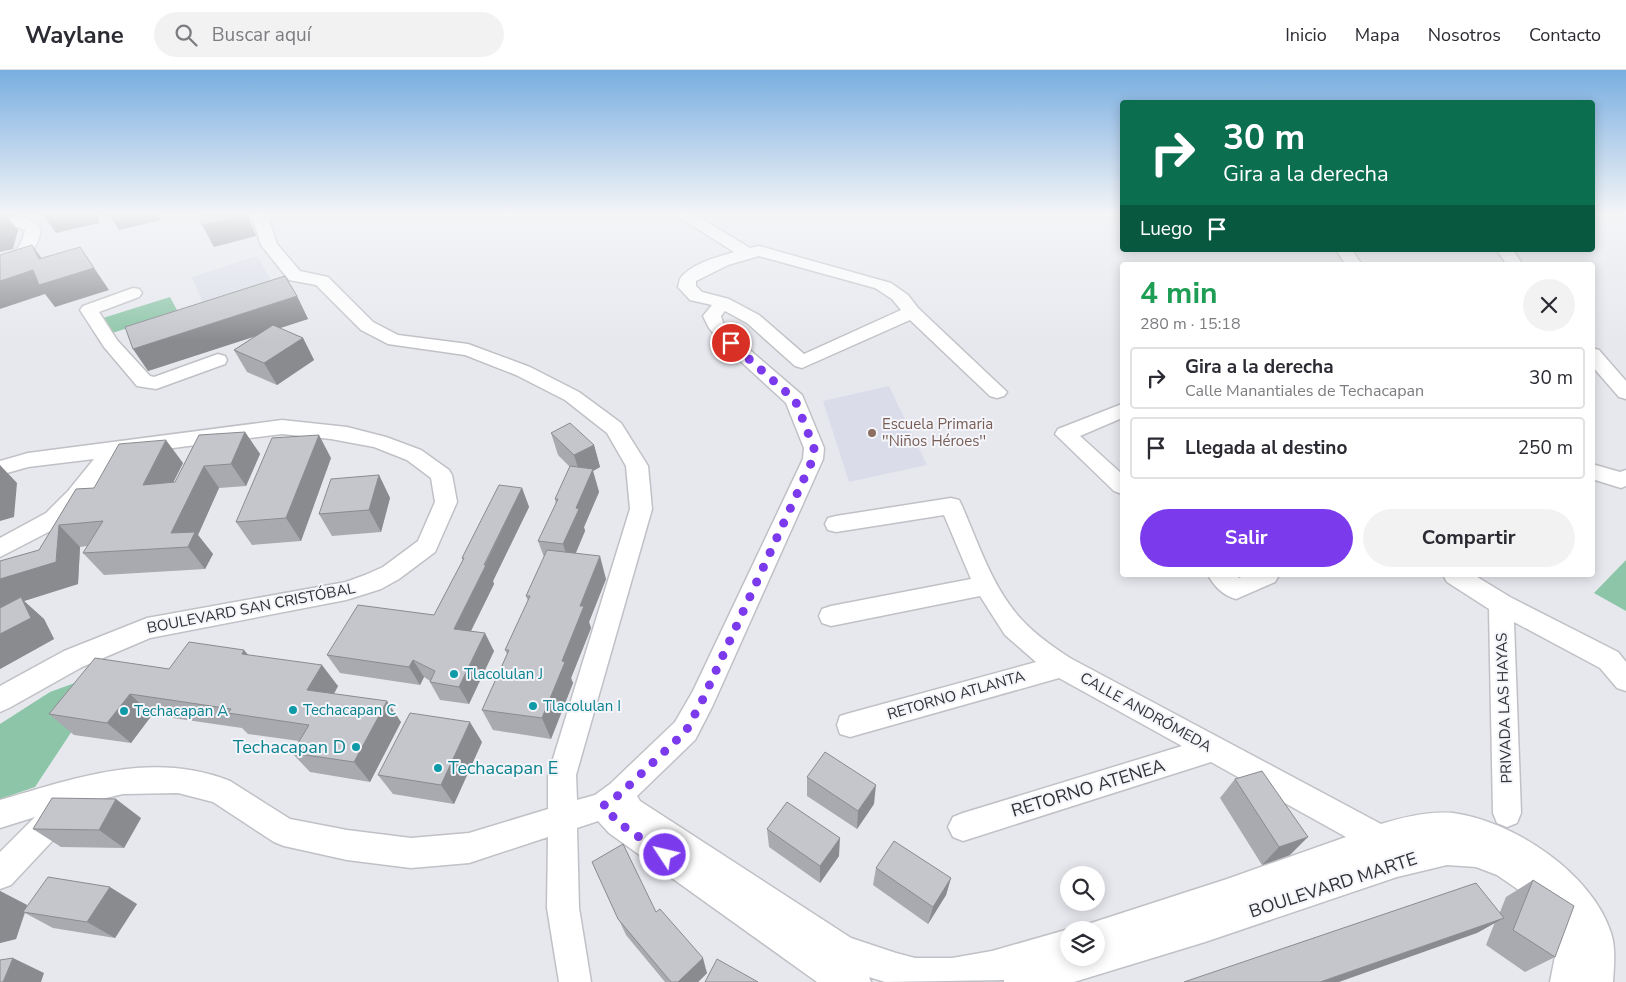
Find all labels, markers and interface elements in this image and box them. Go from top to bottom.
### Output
search box [154,12,504,57]
text: Waylane [25,19,124,51]
icon: search [172,21,200,49]
text: Buscar aquí [212,22,311,48]
text: Inicio [1285,23,1327,47]
text: Mapa [1355,23,1400,47]
text: Nosotros [1428,23,1501,47]
text: Contacto [1529,23,1601,47]
text: 30 m [1223,114,1305,161]
icon: right [1140,120,1205,185]
text: Gira a la derecha [1223,159,1389,189]
icon: arrive [1203,215,1231,243]
text: Luego [1140,216,1193,242]
text: 4 min [1140,273,1218,314]
button: close [1523,279,1575,331]
text: 280 m · 15:18 [1140,313,1241,335]
pin [710,322,752,364]
icon: arrive [717,329,745,357]
text: Gira a la derecha [1185,354,1334,380]
icon: right [1142,364,1170,392]
text: 30 m [1529,365,1573,391]
text: Calle Manantiales de Techacapan [1185,380,1424,402]
place label: Escuela Primaria ''Niños Héroes'' [882,414,993,451]
marker: Escuela Primaria ''Niños Héroes'' [866,427,878,439]
icon: arrive [1142,434,1170,462]
text: Llegada al destino [1185,435,1347,461]
text: 250 m [1518,435,1573,461]
button: Salir [1140,509,1353,567]
button: Compartir [1363,509,1575,567]
street label: BOULEVARD SAN CRISTÓBAL [145,577,357,638]
street label: PRIVADA LAS HAYAS [1491,632,1517,784]
place label: Tlacolulan J [464,664,543,684]
street label: RETORNO ATLANTA [885,666,1027,724]
street label: CALLE ANDRÓMEDA [1077,667,1216,757]
marker: Tlacolulan J [448,668,460,680]
place label: Tlacolulan I [543,696,621,716]
place label: Techacapan C [303,700,396,720]
marker: Tlacolulan I [527,700,539,712]
place label: Techacapan A [134,701,228,721]
marker: Techacapan C [287,704,299,716]
marker: Techacapan A [118,705,130,717]
place label: Techacapan D [233,735,346,759]
marker: Techacapan D [350,741,362,753]
street label: RETORNO ATENEA [1008,753,1168,823]
place label: Techacapan E [448,756,558,780]
marker: Techacapan E [432,762,444,774]
position arrow [638,828,690,880]
street label: BOULEVARD MARTE [1246,847,1420,923]
map controls [1060,866,1105,966]
button: search [1060,866,1105,911]
button: layers [1060,921,1105,966]

